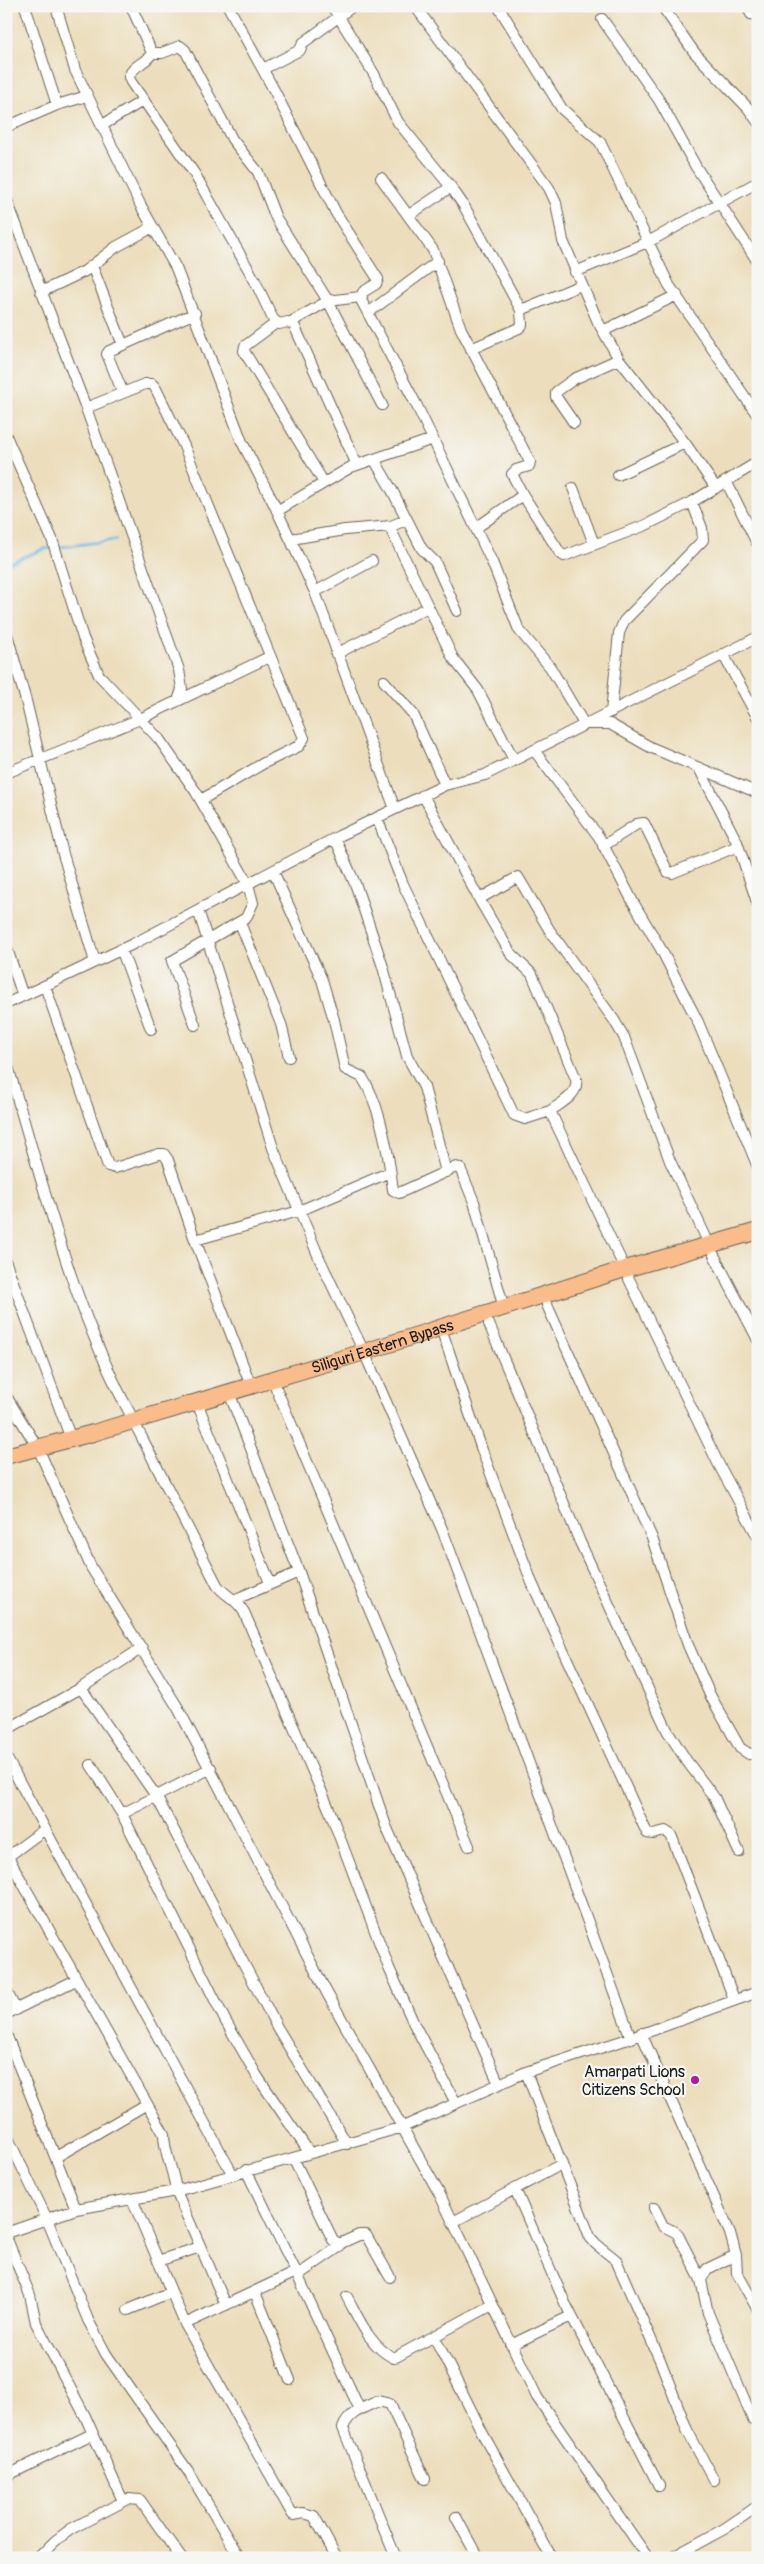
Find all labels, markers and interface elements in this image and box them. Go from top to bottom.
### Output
street label: Siliguri Eastern Bypass [309,1315,456,1378]
place label: Amarpati Lions Citizens School [582,2062,685,2100]
marker: Amarpati Lions Citizens School [689,2074,701,2086]

